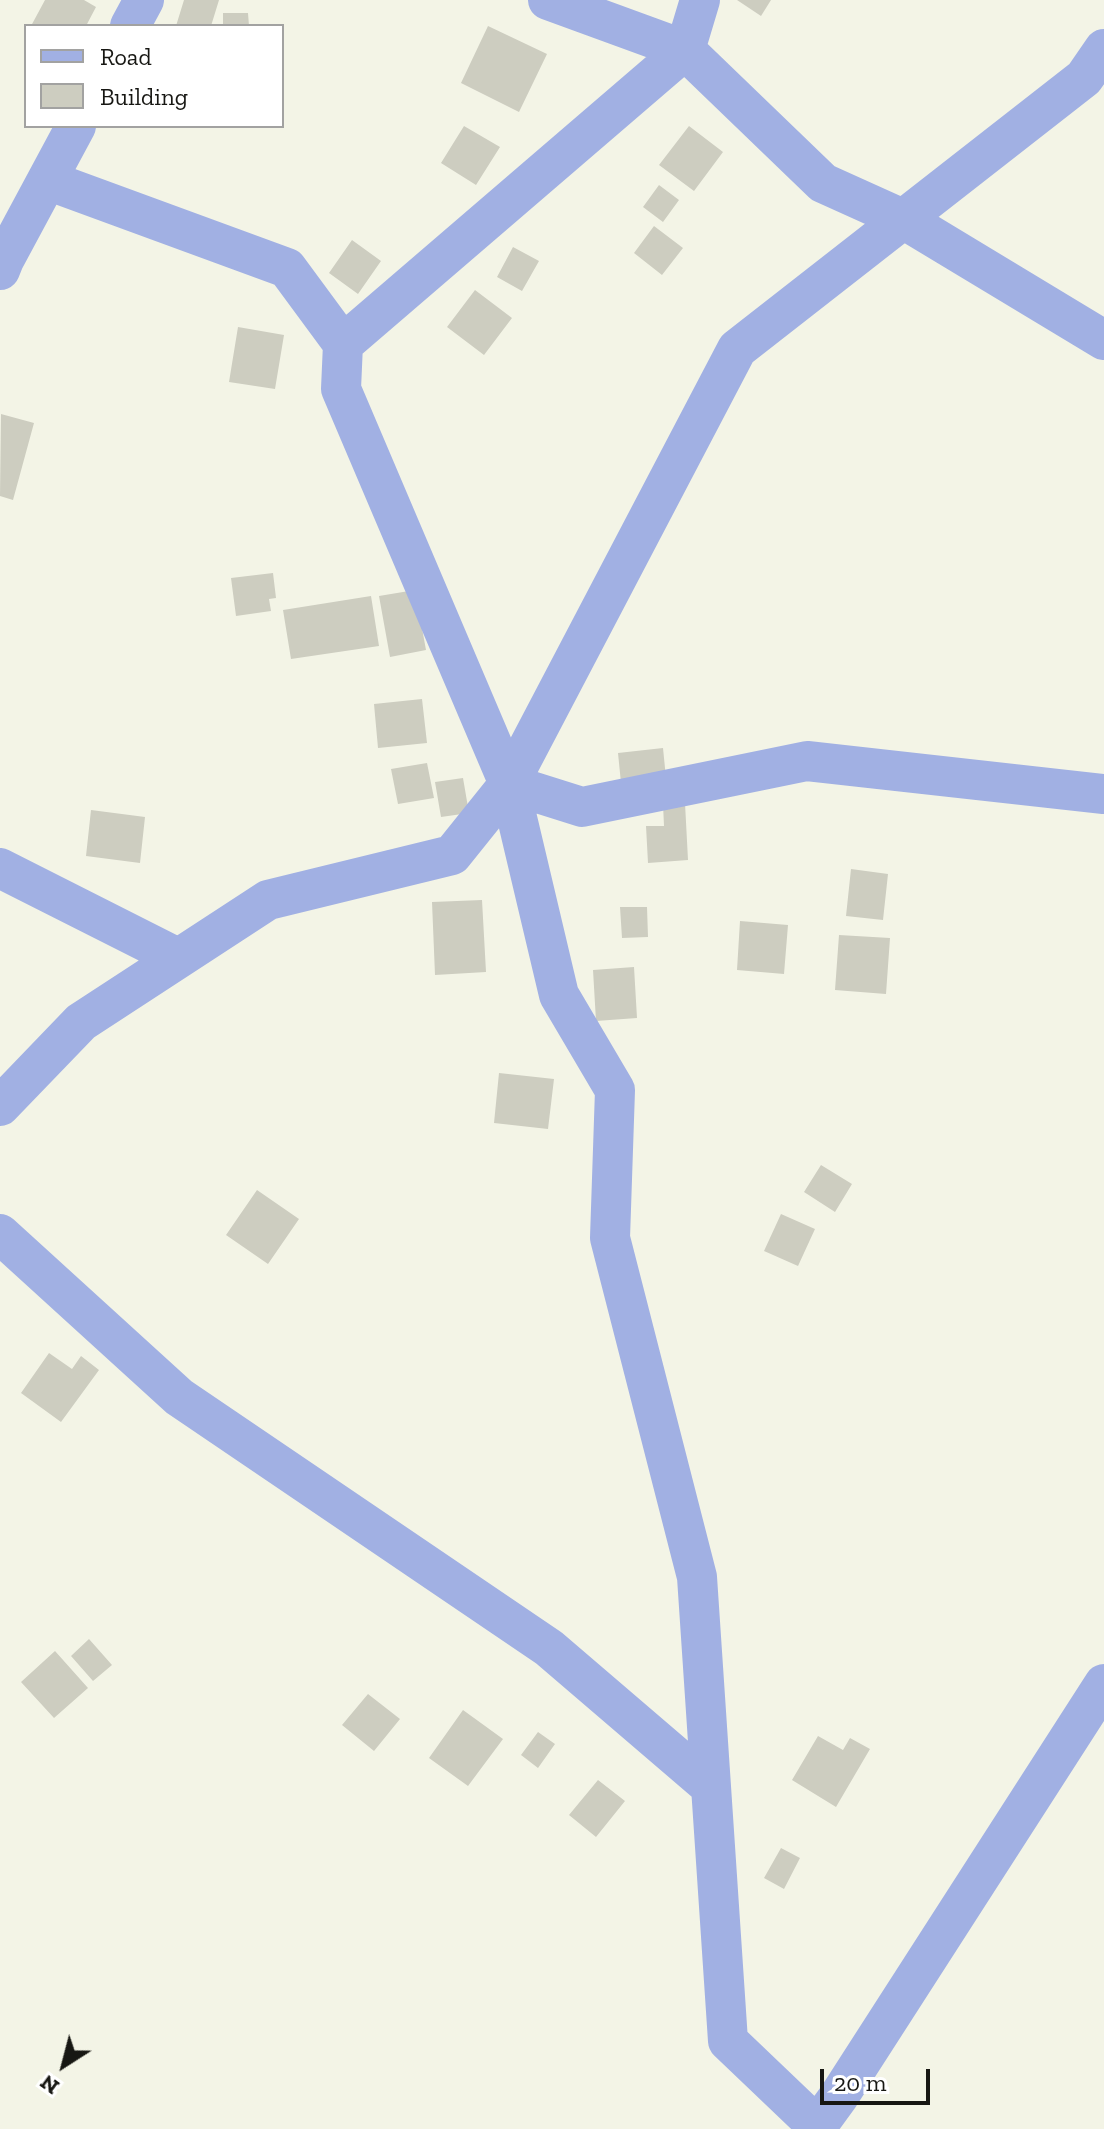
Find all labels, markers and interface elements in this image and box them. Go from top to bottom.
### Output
legend [24,24,284,128]
text: Road [100,42,152,71]
text: Building [100,82,188,111]
north arrow [24,2025,104,2105]
scale bar [824,2053,934,2103]
text: 20 m [834,2068,886,2097]
text: N [35,2069,64,2101]

